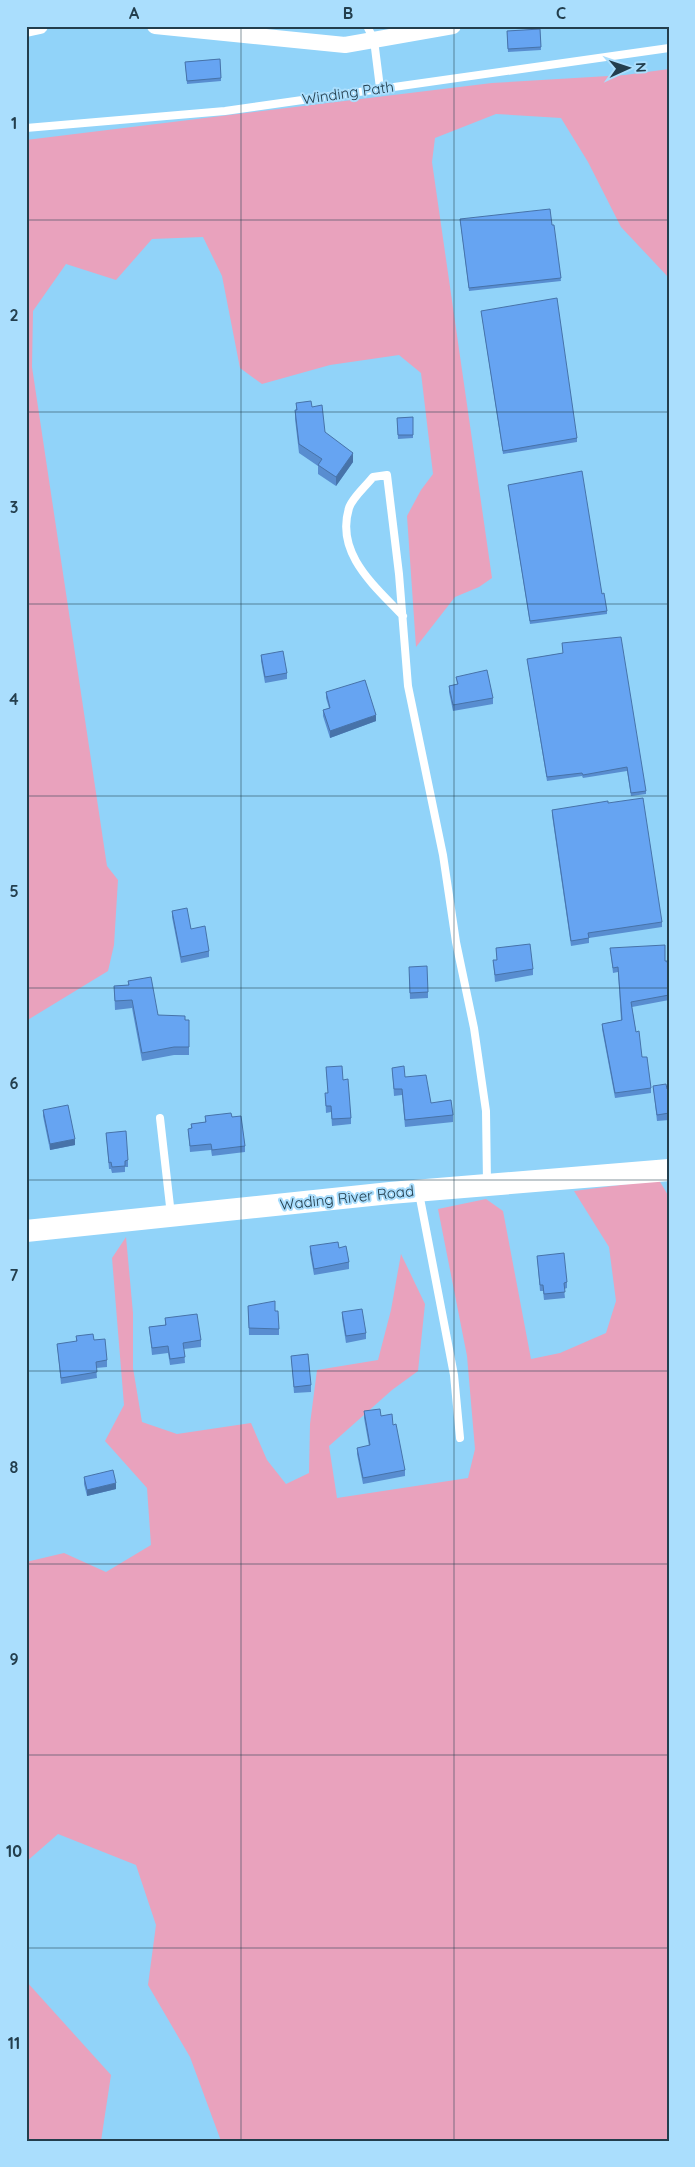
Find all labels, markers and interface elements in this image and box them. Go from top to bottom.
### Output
text: A [129,3,140,23]
text: B [343,3,353,23]
text: C [556,3,566,23]
north arrow [602,42,652,92]
text: N [632,62,650,73]
street label: Winding Path [301,77,395,108]
text: 1 [11,113,17,133]
text: 2 [9,305,19,325]
text: 3 [10,497,18,517]
text: 4 [9,689,19,709]
text: 5 [9,881,19,901]
text: 6 [10,1073,19,1093]
street label: Wading River Road [279,1181,415,1214]
text: 7 [10,1265,19,1285]
text: 8 [10,1457,19,1477]
text: 9 [9,1649,19,1669]
text: 10 [6,1841,22,1861]
text: 11 [8,2033,20,2053]

